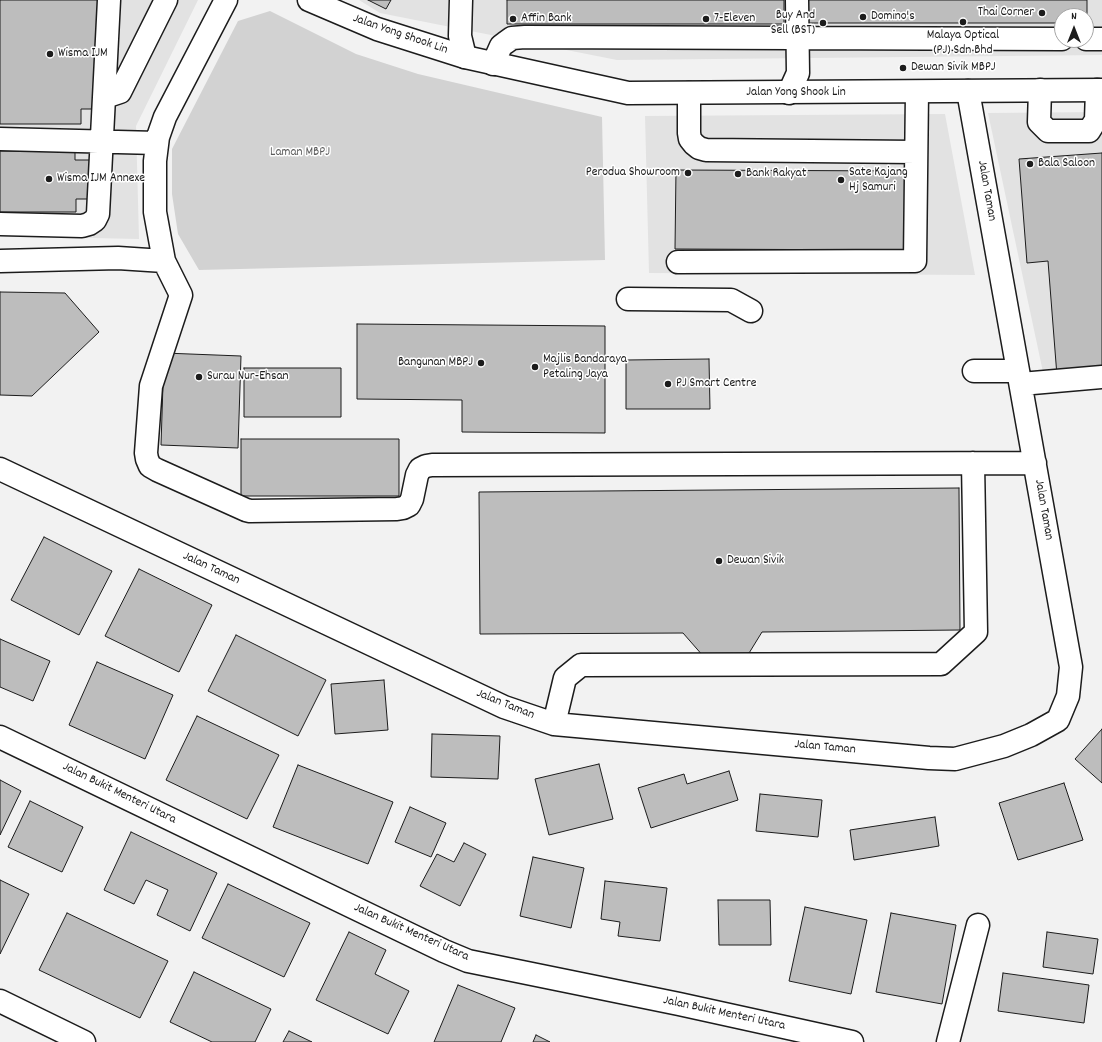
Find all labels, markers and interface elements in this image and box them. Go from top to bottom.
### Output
place label: Thai Corner [978,5,1034,21]
place label: Buy And Sell (BST) [771,8,815,39]
marker: Thai Corner [1037,8,1047,18]
north arrow [1054,8,1094,48]
place label: Domino's [871,9,915,25]
text: N [1071,9,1077,25]
street label: Jalan Yong Shook Lin [350,11,450,59]
place label: Affin Bank [521,11,571,27]
place label: 7-Eleven [714,11,755,27]
marker: Domino's [858,12,868,22]
marker: Affin Bank [508,14,518,24]
marker: 7-Eleven [701,14,711,24]
marker: Malaya Optical (PJ) Sdn Bhd [958,17,968,27]
marker: Buy And Sell (BST) [818,18,828,28]
place label: Malaya Optical (PJ) Sdn Bhd [927,28,999,59]
place label: Wisma IJM [58,46,108,62]
marker: Wisma IJM [45,49,55,59]
place label: Dewan Sivik MBPJ [911,60,996,76]
marker: Dewan Sivik MBPJ [898,63,908,73]
street label: Jalan Yong Shook Lin [746,85,846,101]
park label: Laman MBPJ [270,145,330,161]
place label: Bala Saloon [1038,156,1095,172]
street label: Jalan Taman [973,159,999,223]
marker: Bala Saloon [1025,159,1035,169]
place label: Perodua Showroom [586,165,680,181]
place label: Sate Kajang Hj Samuri [849,165,908,196]
place label: Bank Rakyat [746,166,806,182]
marker: Perodua Showroom [683,168,693,178]
marker: Bank Rakyat [733,169,743,179]
place label: Wisma IJM Annexe [57,171,145,187]
marker: Wisma IJM Annexe [44,174,54,184]
marker: Sate Kajang Hj Samuri [836,175,846,185]
place label: Majlis Bandaraya Petaling Jaya [543,352,627,383]
place label: Bangunan MBPJ [398,355,473,371]
marker: Bangunan MBPJ [476,358,486,368]
marker: Majlis Bandaraya Petaling Jaya [530,362,540,372]
place label: Surau Nur-Ehsan [207,369,289,385]
marker: Surau Nur-Ehsan [194,372,204,382]
place label: PJ Smart Centre [676,376,756,392]
marker: PJ Smart Centre [663,379,673,389]
street label: Jalan Taman [1030,478,1056,542]
street label: Jalan Taman [180,549,242,589]
place label: Dewan Sivik [727,553,784,569]
marker: Dewan Sivik [714,556,724,566]
street label: Jalan Taman [474,686,536,724]
street label: Jalan Taman [794,738,856,758]
street label: Jalan Bukit Menteri Utara [60,760,178,828]
street label: Jalan Bukit Menteri Utara [351,901,471,965]
street label: Jalan Bukit Menteri Utara [662,993,786,1035]

